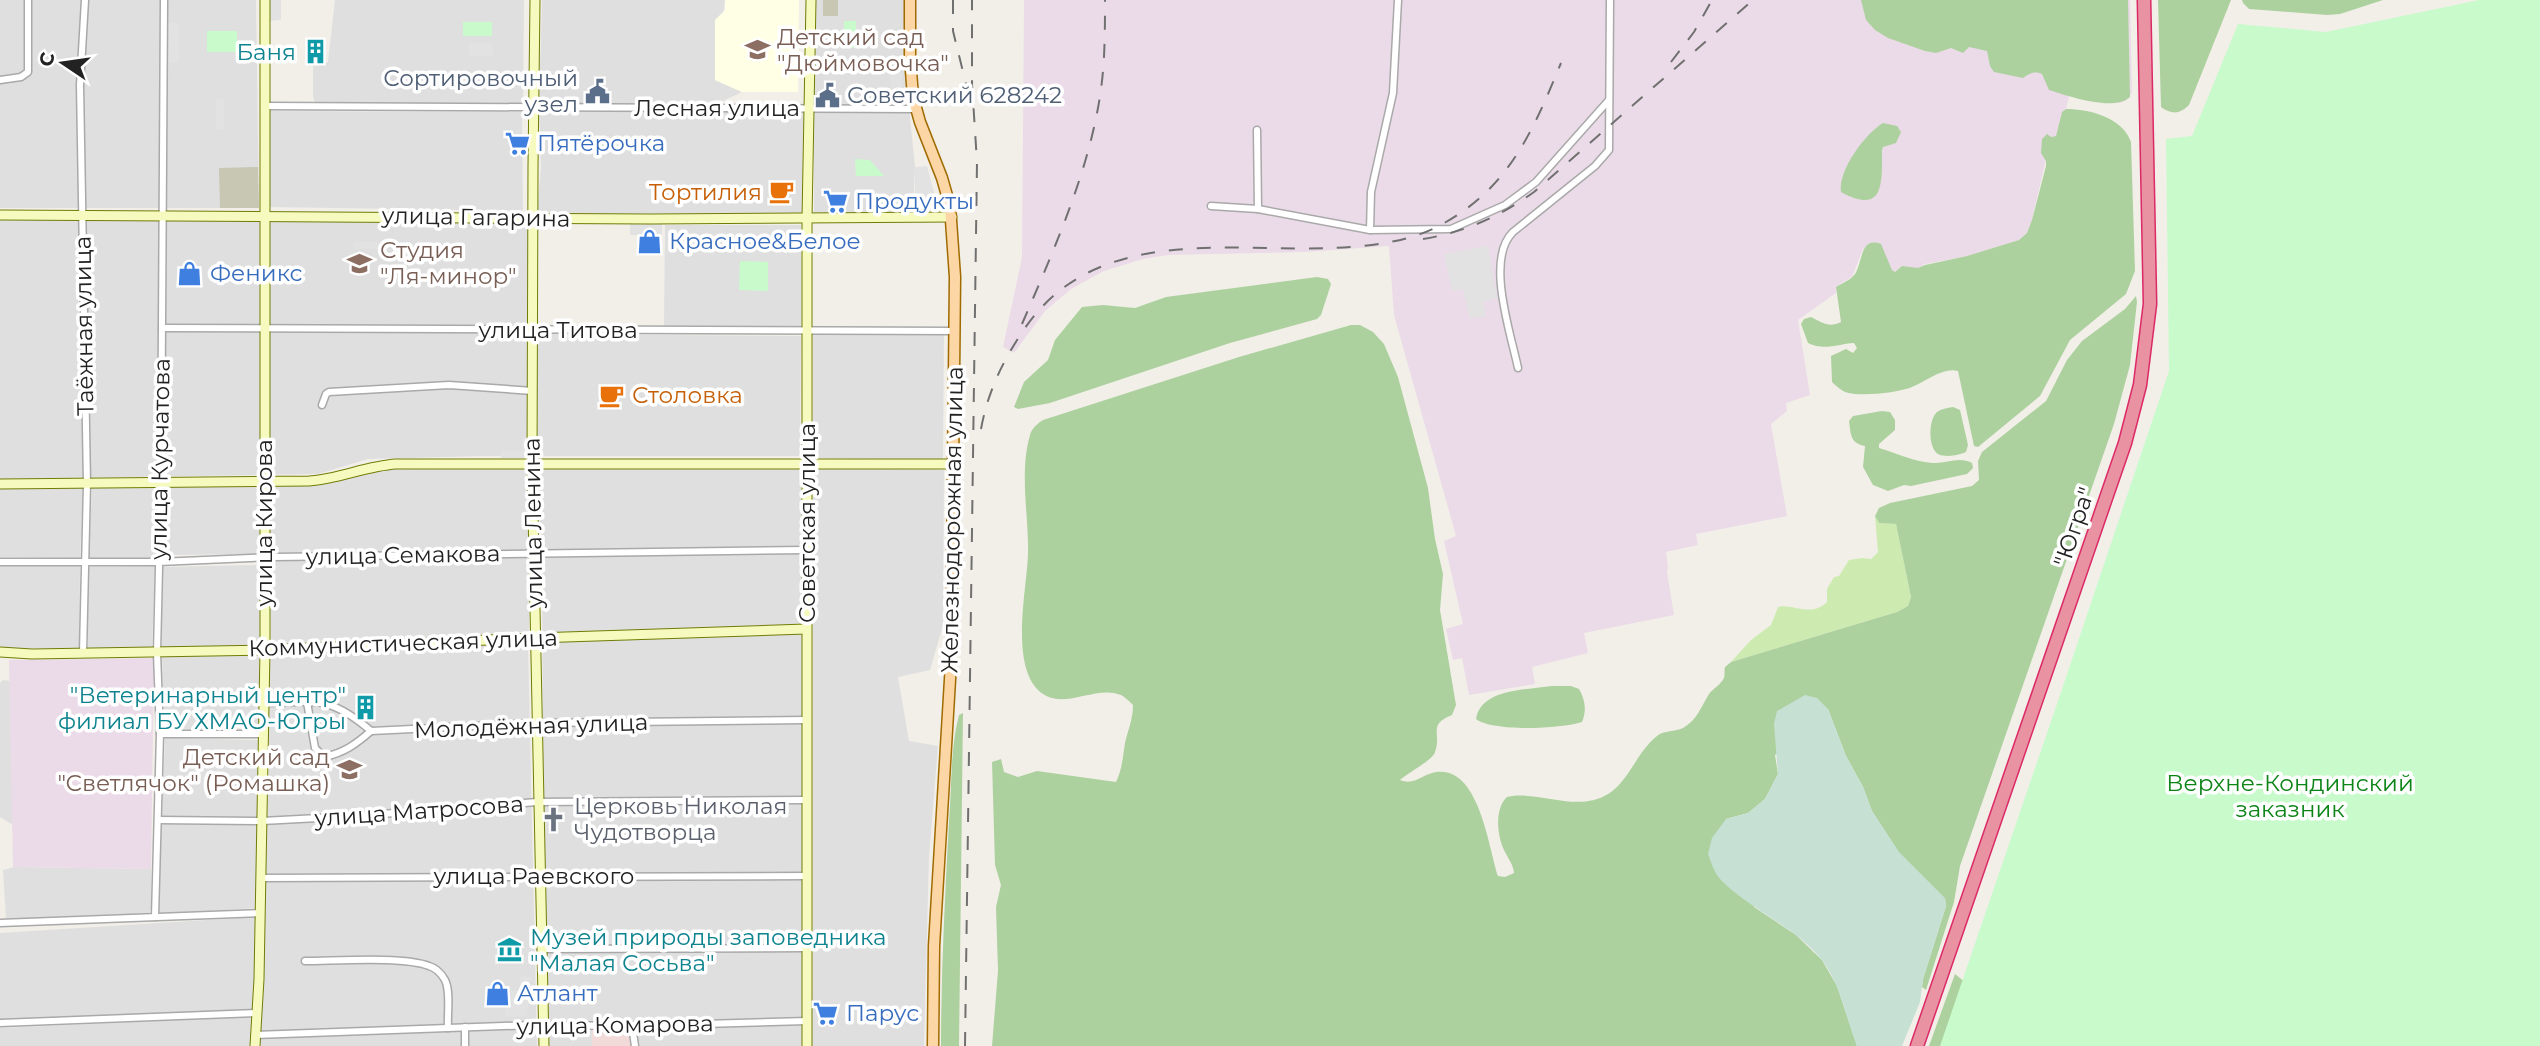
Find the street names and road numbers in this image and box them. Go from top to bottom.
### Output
street label: Лесная улица [634,94,800,122]
street label: улица Гагарина [380,201,571,233]
street label: Таёжная улица [68,236,100,416]
street label: улица Титова [477,316,638,344]
street label: улица Курчатова [144,358,176,561]
street label: Железнодорожная улица [935,366,969,674]
street label: Советская улица [793,423,821,623]
street label: улица Ленина [518,438,549,609]
street label: улица Кирова [250,439,278,608]
street label: "Югра" [2047,484,2101,570]
street label: улица Семакова [304,539,501,571]
street label: Коммунистическая улица [248,624,558,662]
street label: Молодёжная улица [413,708,649,744]
street label: улица Матросова [313,790,524,832]
street label: улица Раевского [433,862,634,890]
street label: улица Комарова [515,1009,714,1041]

